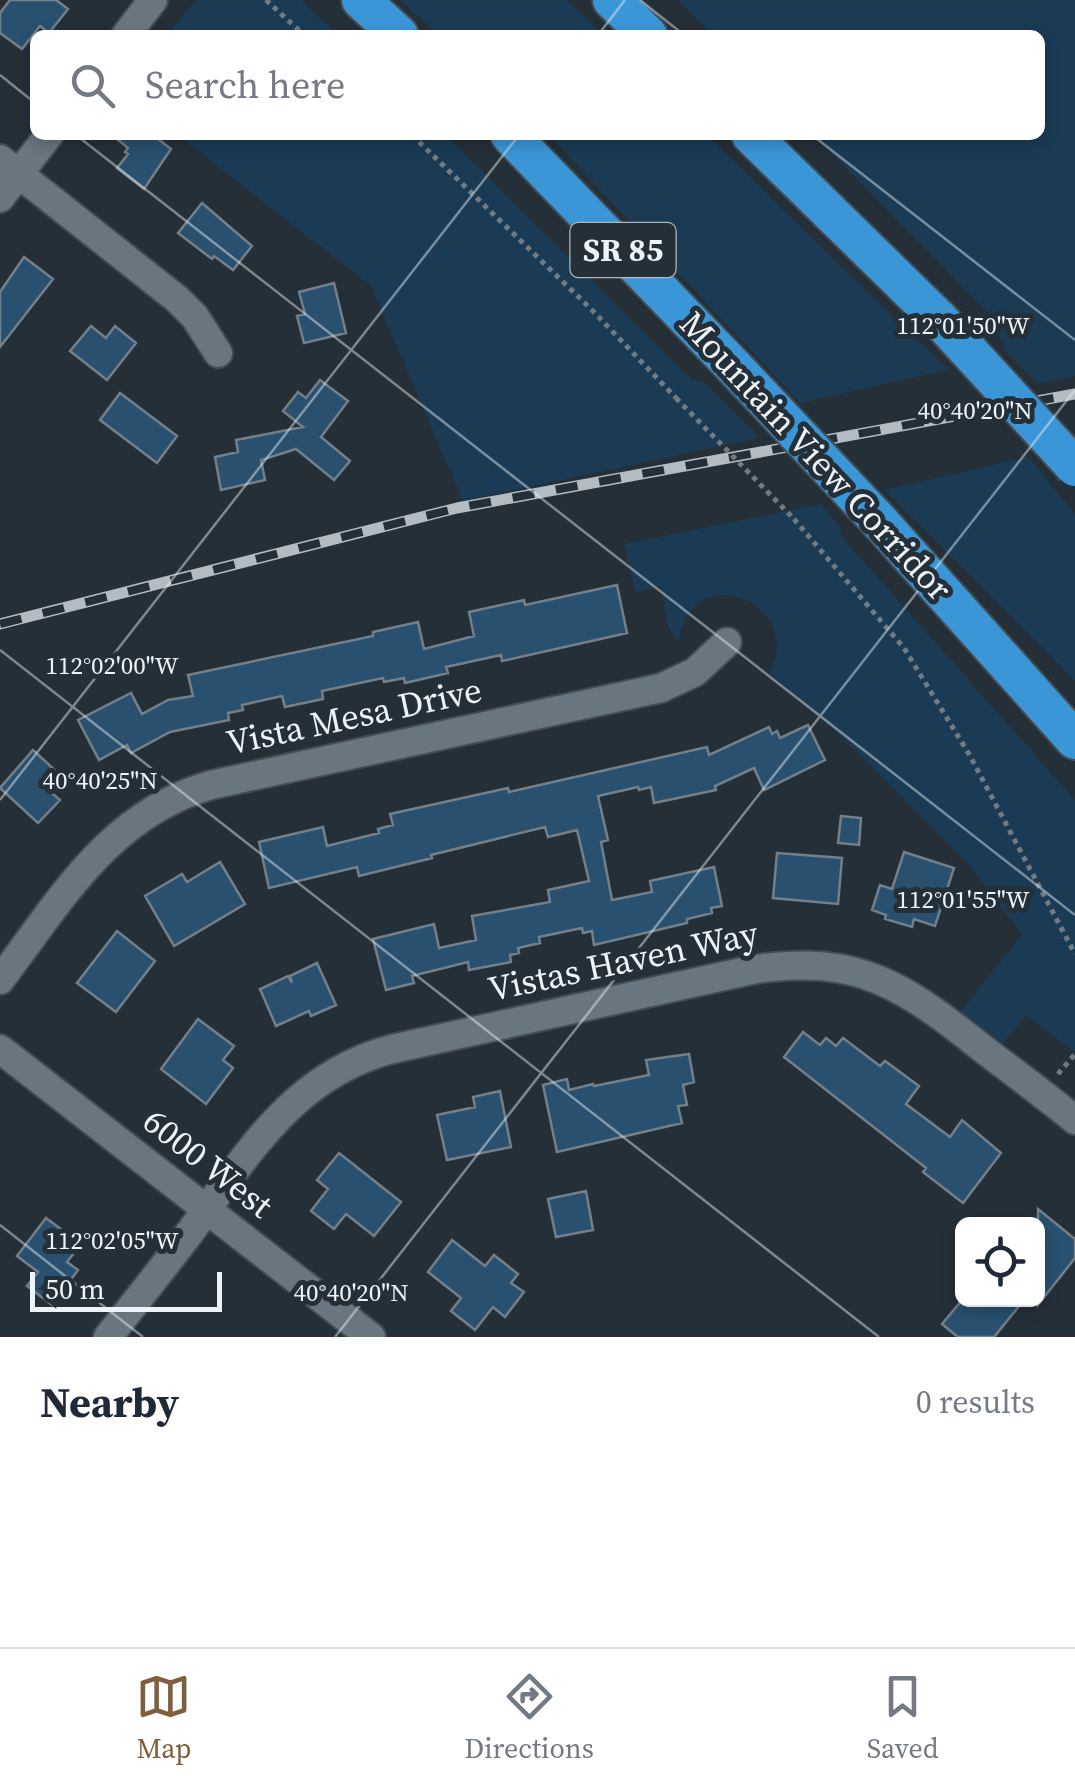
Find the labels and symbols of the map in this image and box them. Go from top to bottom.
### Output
road number: SR 85 [570,223,676,277]
street label: Mountain View Corridor [669,301,963,611]
text: 112°01'50"W [896,308,1030,342]
text: 40°40'20"N [917,393,1033,427]
text: 112°02'00"W [45,648,179,682]
street label: Vista Mesa Drive [222,666,486,766]
text: 40°40'25"N [42,763,158,797]
text: 112°01'55"W [896,882,1030,916]
street label: Vistas Haven Way [484,909,762,1013]
street label: 6000 West [133,1097,283,1229]
text: 112°02'05"W [45,1223,179,1257]
scale bar [30,1267,222,1312]
text: 40°40'20"N [293,1275,409,1309]

